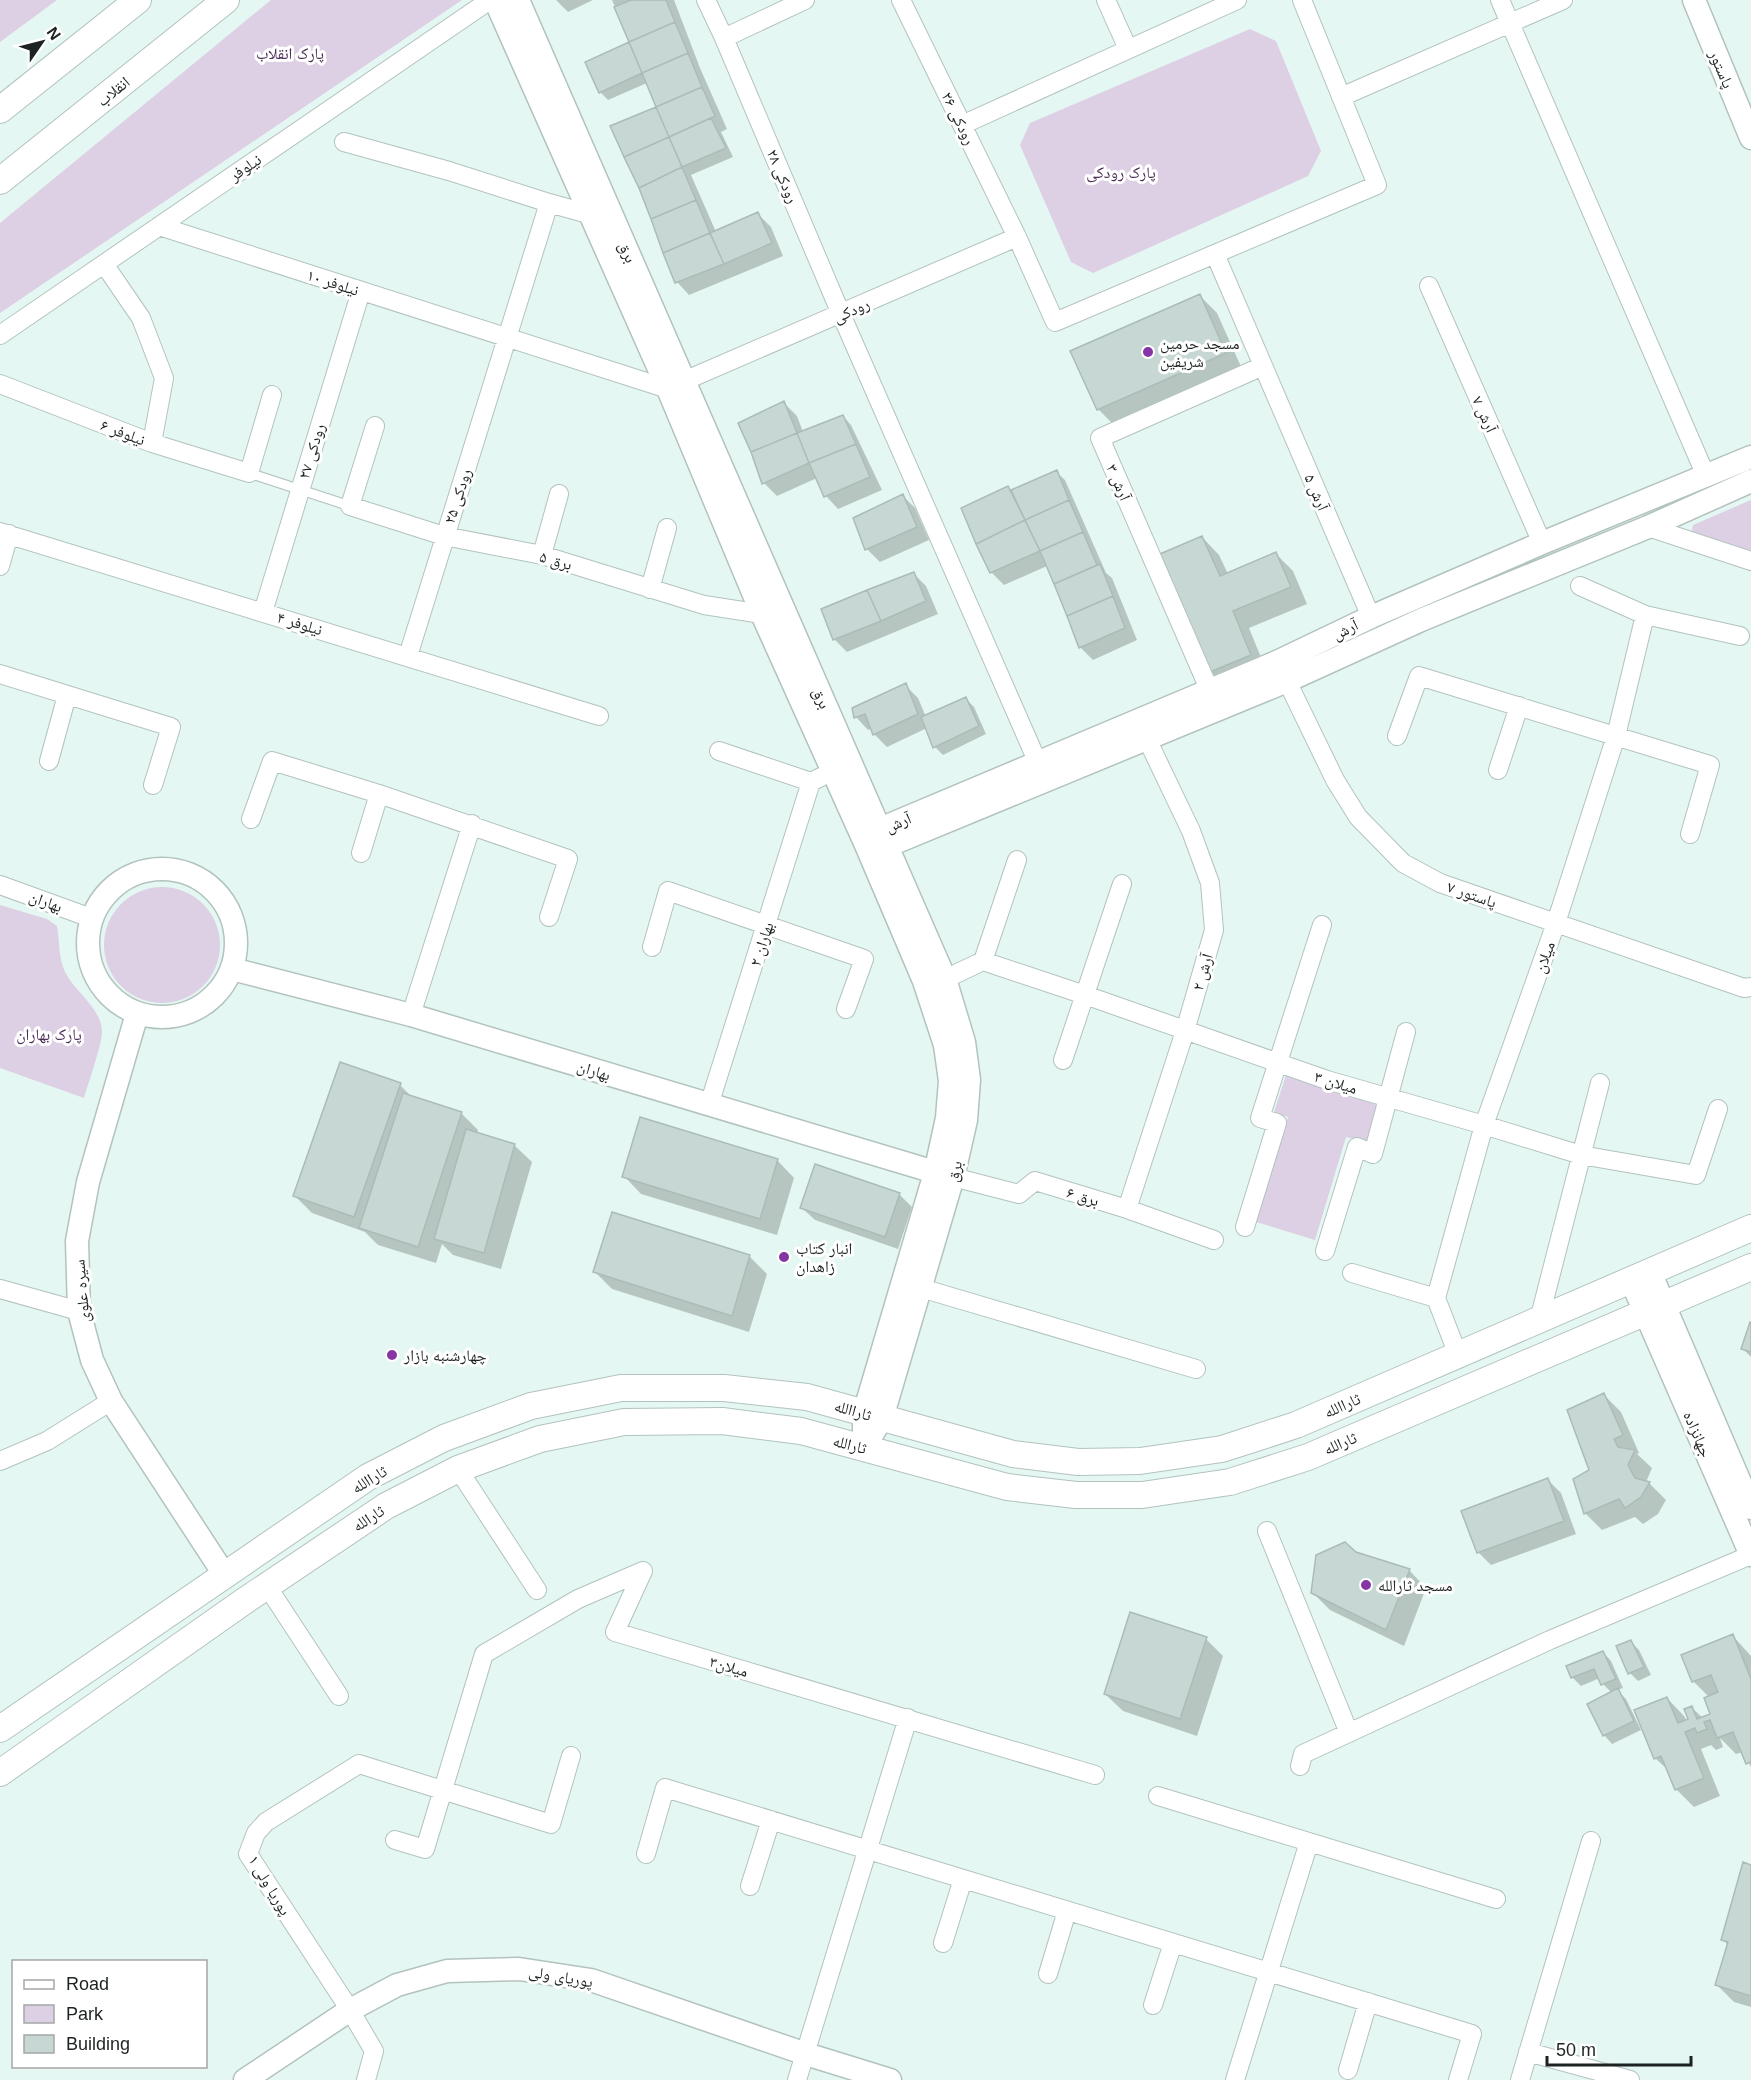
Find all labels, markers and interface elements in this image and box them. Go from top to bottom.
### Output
north arrow [12,12,72,72]
text: N [44,24,64,43]
park label: پارک انقلاب [256,45,324,63]
street label: پاستور [1705,47,1737,91]
street label: انقلاب [94,73,133,110]
street label: رودکی ۲۶ [937,89,979,148]
street label: رودکی ۲۸ [762,147,801,206]
street label: نیلوفر [225,151,265,186]
park label: پارک رودکی [1086,164,1156,183]
street label: برق [614,239,640,266]
street label: نیلوفر ۱۰ [304,266,361,300]
street label: رودکی [830,295,873,328]
place label: مسجد حرمین شریفین [1160,335,1240,372]
marker: مسجد حرمین شریفین [1141,345,1155,359]
street label: آرش ۷ [1467,393,1500,437]
street label: نیلوفر ۶ [98,416,148,450]
street label: رودکی ۲۷ [295,422,330,481]
street label: آرش ۳ [1101,461,1134,505]
street label: رودکی ۲۵ [441,467,476,526]
street label: آرش ۵ [1299,471,1332,515]
street label: برق ۵ [537,548,574,575]
street label: نیلوفر ۴ [275,609,325,639]
street label: آرش [1330,616,1362,645]
street label: برق [808,685,834,712]
street label: آرش [883,809,915,837]
street label: پاستور ۷ [1445,878,1499,912]
street label: بهاران [26,888,65,917]
street label: بهاران ۲ [746,920,778,969]
street label: میلان [1531,939,1560,976]
street label: آرش ۲ [1189,951,1218,993]
park label: پارک بهاران [16,1026,82,1045]
street label: بهاران [575,1057,613,1085]
street label: میلان ۳ [1312,1068,1359,1099]
street label: برق [944,1159,967,1184]
street label: برق ۶ [1064,1184,1101,1211]
place label: انبار کتاب زاهدان [796,1240,852,1277]
marker: انبار کتاب زاهدان [777,1250,791,1264]
street label: سیره علوی [70,1259,95,1323]
place label: چهارشنبه بازار [403,1347,487,1365]
marker: چهارشنبه بازار [385,1348,399,1362]
street label: ثاراالله [1321,1390,1364,1422]
street label: ثاراالله [832,1397,874,1425]
street label: جهانزاده [1679,1409,1715,1460]
street label: ثارالله [1321,1429,1360,1459]
street label: ثارالله [831,1432,869,1458]
street label: ثاراالله [349,1462,391,1497]
street label: ثارالله [349,1502,388,1536]
place label: مسجد ثارالله [1378,1577,1453,1595]
marker: مسجد ثارالله [1359,1578,1373,1592]
street label: میلان۳ [707,1653,750,1682]
street label: پوریا ولی ۱ [243,1852,294,1919]
legend [12,1960,207,2068]
street label: پوریای ولی [527,1962,595,1993]
text: Road [66,1974,109,1994]
text: Park [66,2004,104,2024]
scale bar [1547,2029,1691,2067]
text: Building [66,2034,130,2054]
text: 50 m [1556,2040,1596,2060]

